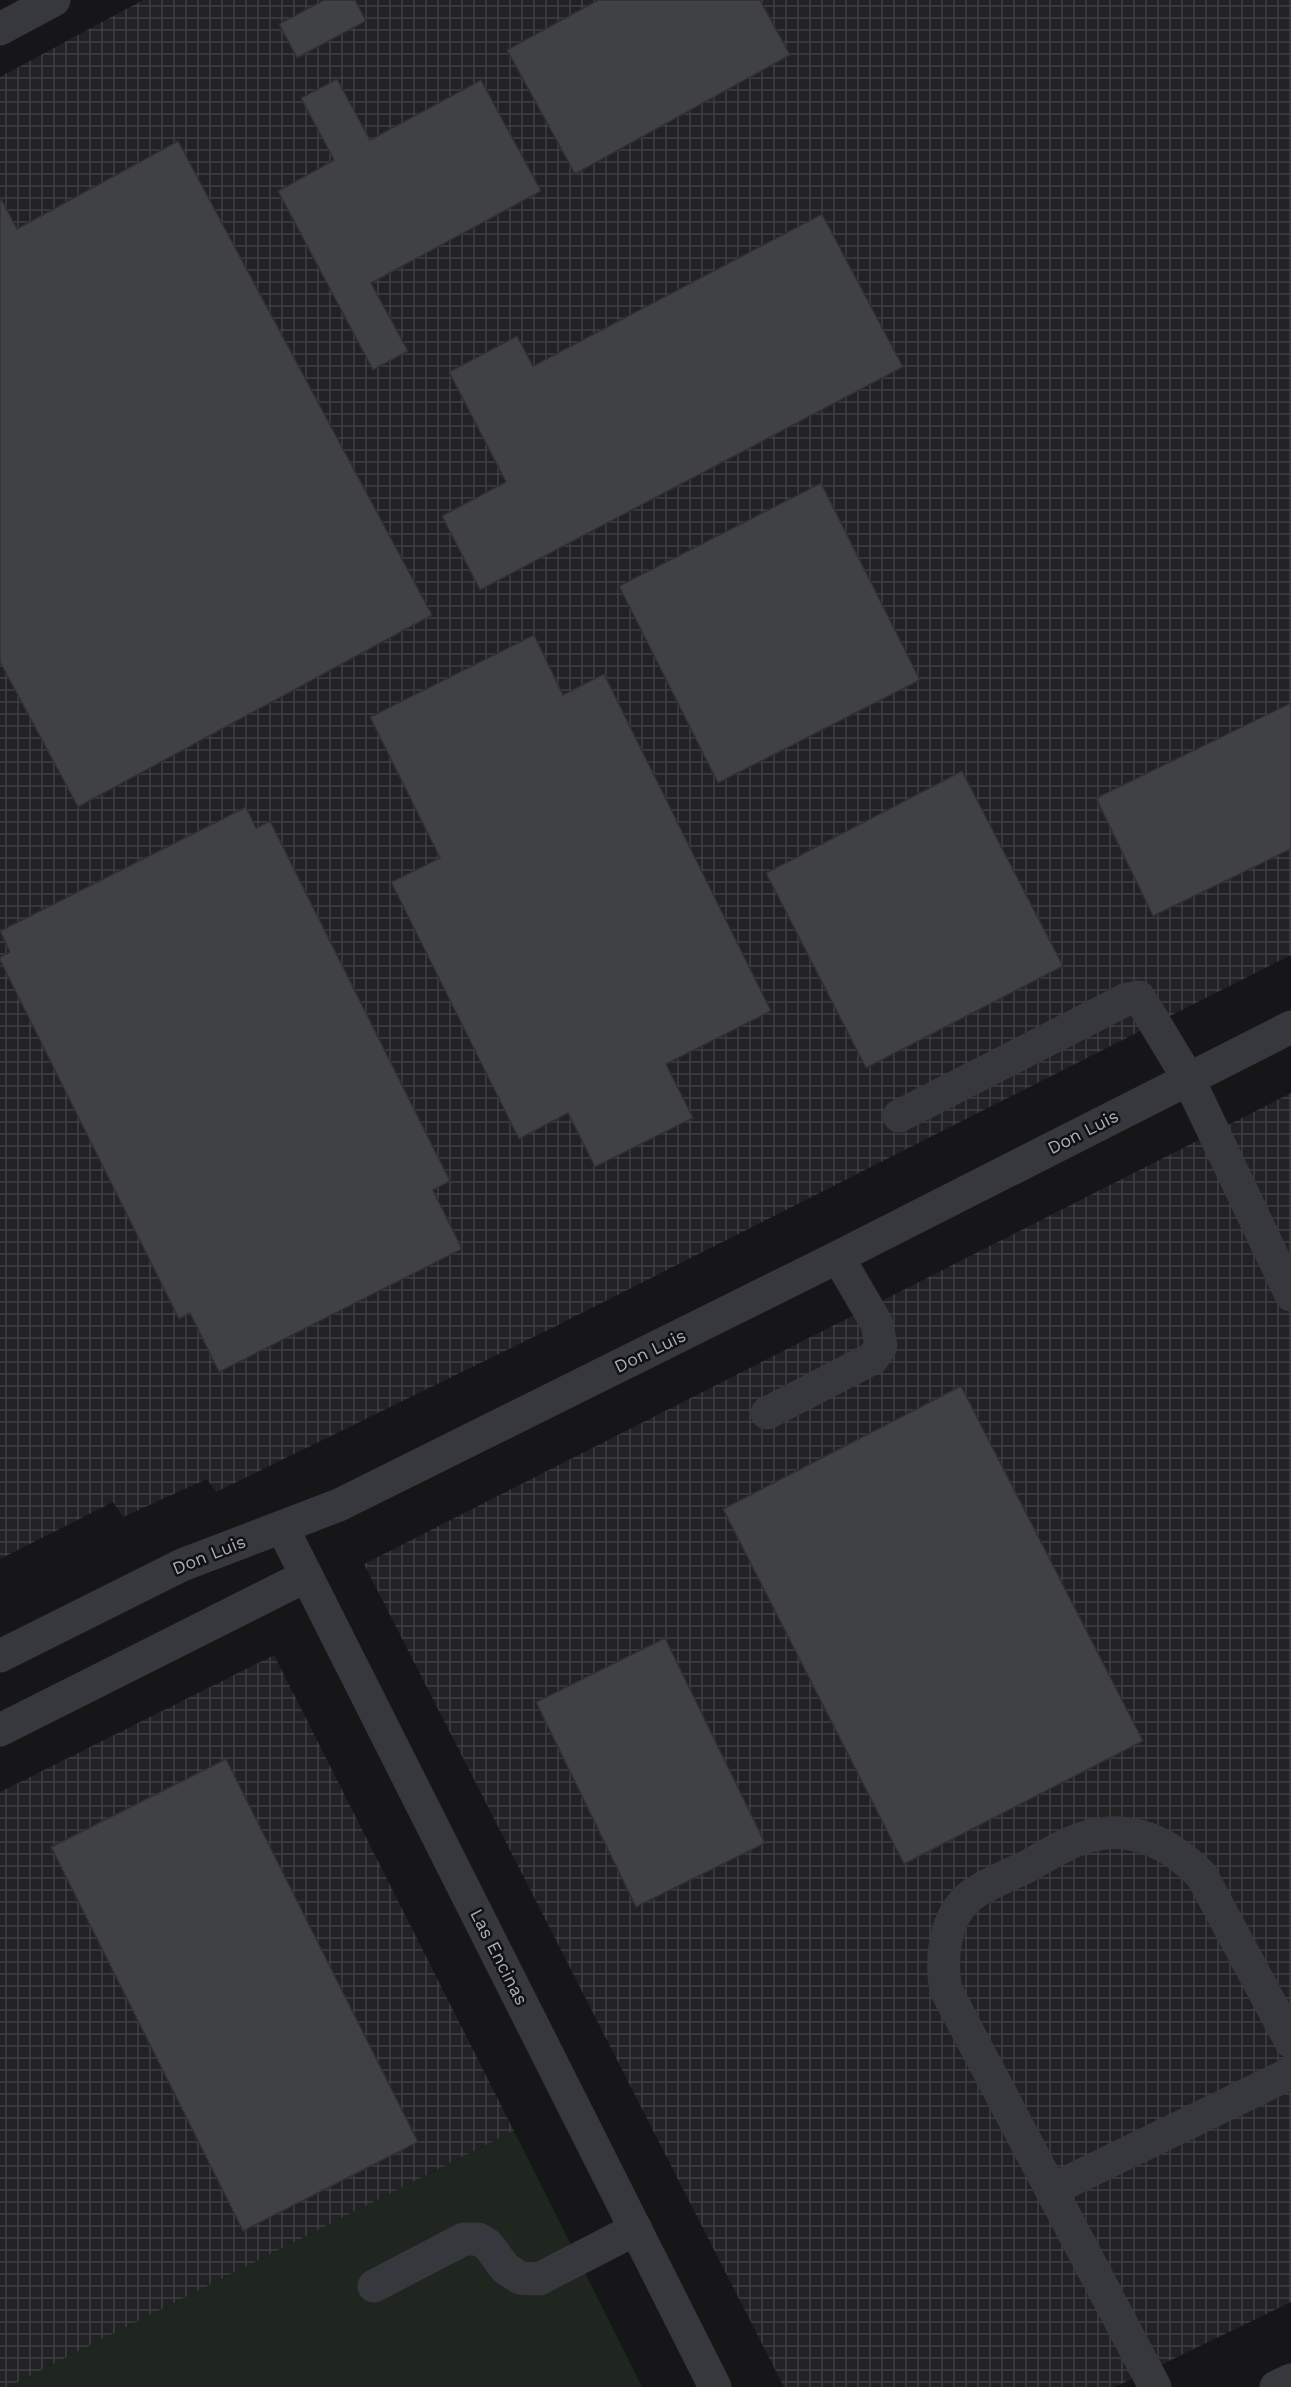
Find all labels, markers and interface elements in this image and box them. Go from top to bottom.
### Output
street label: Don Luis [1044,1105,1122,1158]
street label: Don Luis [611,1324,689,1377]
street label: Don Luis [169,1530,248,1579]
street label: Las Encinas [466,1905,533,2008]

